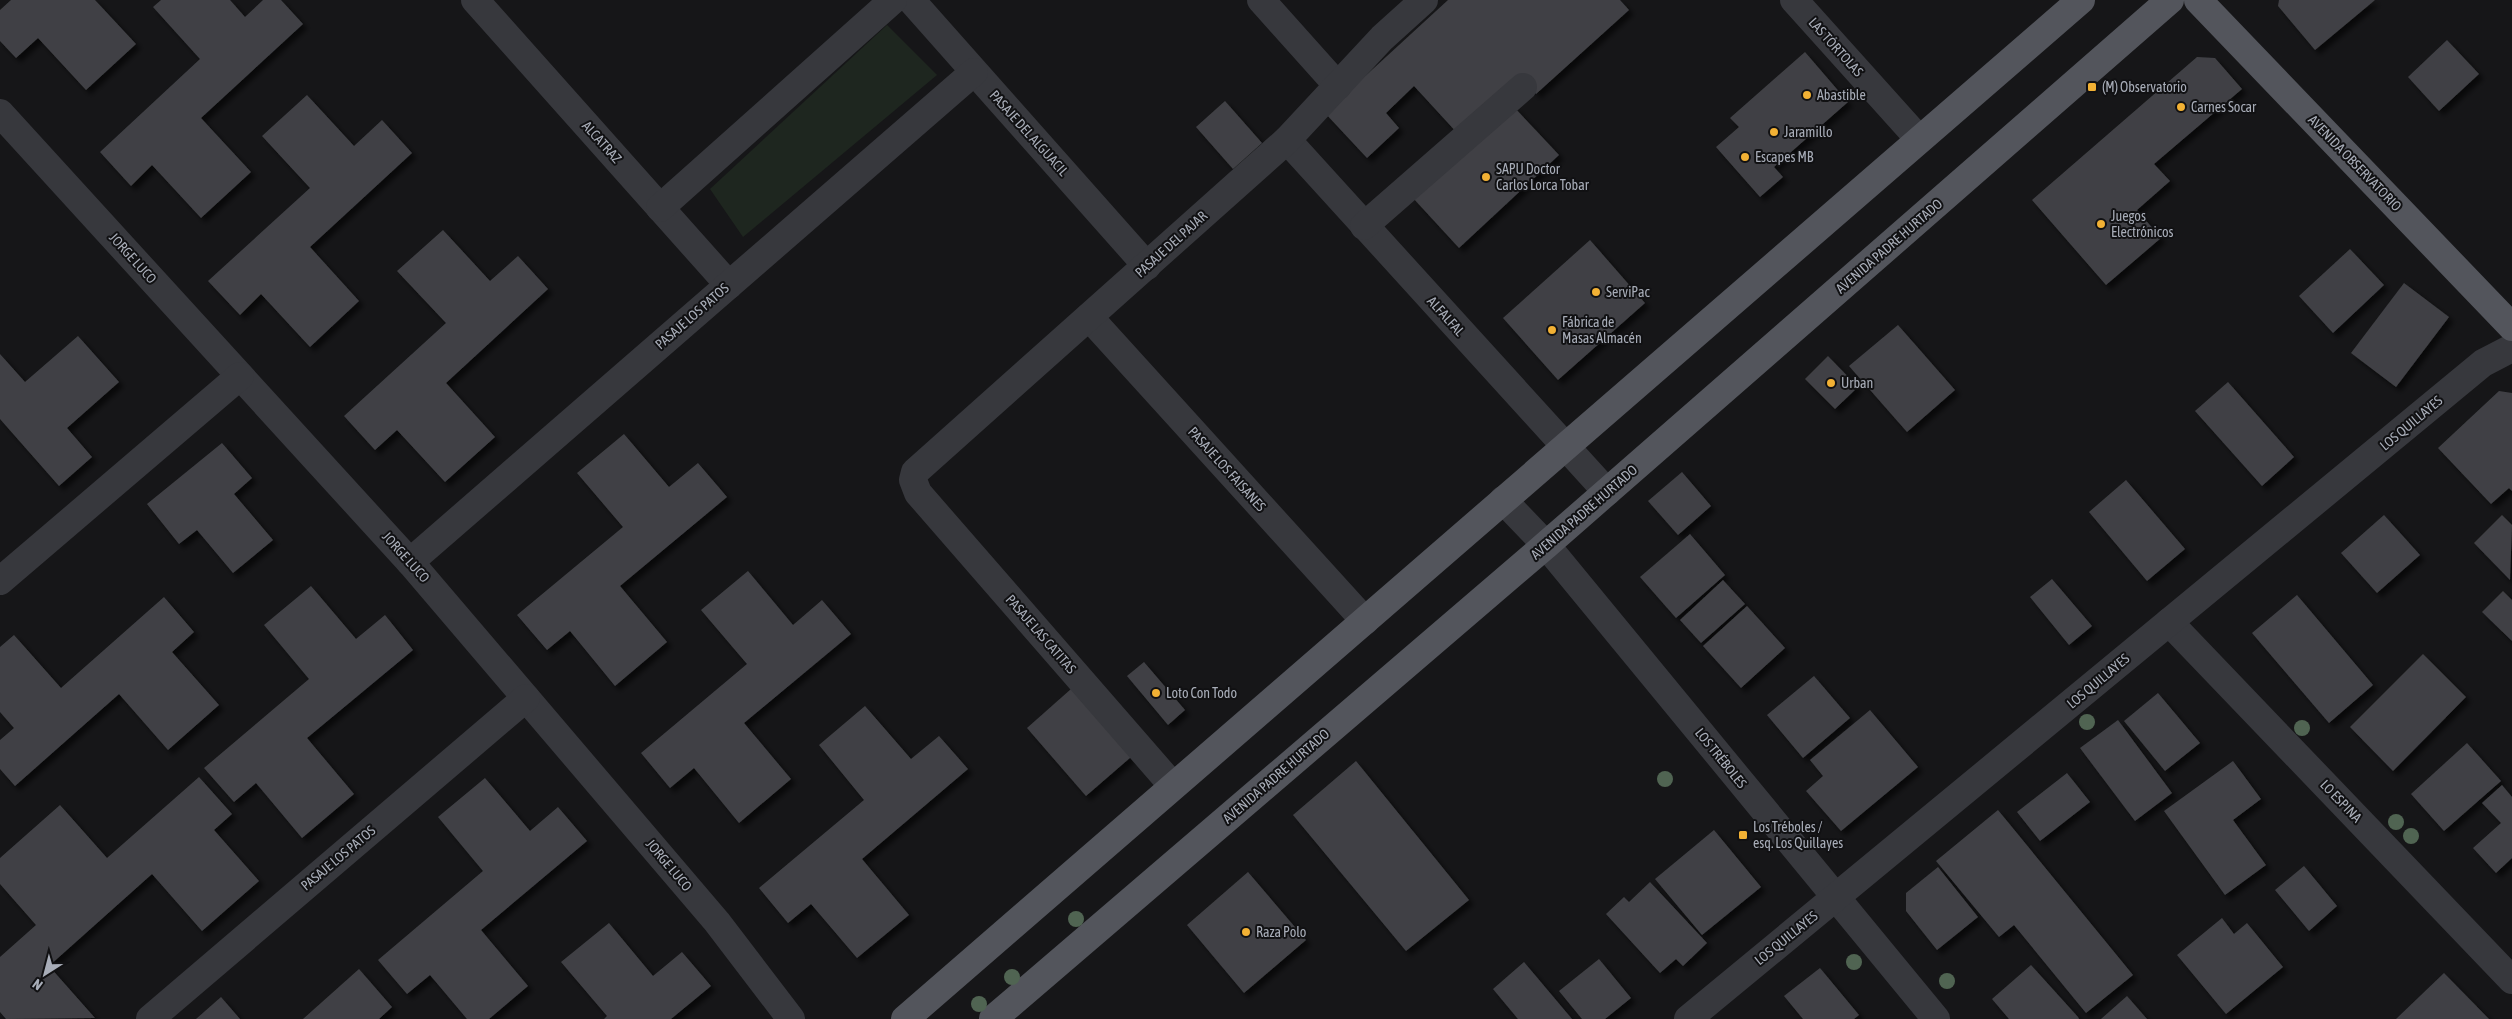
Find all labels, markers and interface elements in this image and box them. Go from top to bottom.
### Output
street label: LAS TÓRTOLAS [1806,14,1867,80]
place label: (M) Observatorio [2102,79,2187,95]
marker: (M) Observatorio [2086,81,2098,93]
street label: PASAJE DEL ALGUACIL [987,87,1072,179]
place label: Abastible [1817,87,1866,103]
marker: Abastible [1801,89,1813,101]
place label: Carnes Socar [2191,99,2257,115]
marker: Carnes Socar [2175,101,2187,113]
street label: AVENIDA OBSERVATORIO [2305,112,2405,214]
street label: ALCATRAZ [579,118,625,166]
place label: Jaramillo [1784,124,1833,140]
marker: Jaramillo [1768,126,1780,138]
place label: Escapes MB [1755,149,1814,165]
marker: Escapes MB [1739,151,1751,163]
place label: SAPU Doctor Carlos Lorca Tobar [1496,161,1590,193]
marker: SAPU Doctor Carlos Lorca Tobar [1480,171,1492,183]
street label: AVENIDA PADRE HURTADO [1833,195,1945,297]
street label: PASAJE DEL PAJAR [1132,208,1210,280]
place label: Juegos Electrónicos [2111,208,2174,240]
marker: Juegos Electrónicos [2095,218,2107,230]
street label: JORGE LUCO [106,229,160,287]
street label: PASAJE LOS PATOS [652,280,732,352]
place label: ServiPac [1606,284,1650,300]
marker: ServiPac [1590,286,1602,298]
street label: ALFALFAL [1424,293,1468,339]
place label: Fábrica de Masas Almacén [1562,314,1642,346]
marker: Fábrica de Masas Almacén [1546,324,1558,336]
place label: Urban [1841,375,1873,391]
marker: Urban [1825,377,1837,389]
street label: LOS QUILLAYES [2377,392,2445,454]
street label: PASAJE LOS FAISANES [1185,424,1269,515]
street label: AVENIDA PADRE HURTADO [1528,461,1640,563]
street label: JORGE LUCO [379,528,433,586]
street label: PASAJE LAS CATITAS [1002,591,1080,677]
street label: LOS QUILLAYES [2064,650,2132,712]
place label: Loto Con Todo [1166,685,1237,701]
marker: Loto Con Todo [1150,687,1162,699]
street label: AVENIDA PADRE HURTADO [1220,725,1332,827]
street label: LOS TRÉBOLES [1692,725,1750,791]
street label: LO ESPINA [2317,777,2365,826]
place label: Los Tréboles / esq. Los Quillayes [1753,819,1843,851]
street label: PASAJE LOS PATOS [298,822,378,894]
marker: Los Tréboles / esq. Los Quillayes [1737,829,1749,841]
street label: JORGE LUCO [643,836,695,894]
street label: LOS QUILLAYES [1751,908,1821,968]
place label: Raza Polo [1256,924,1306,940]
marker: Raza Polo [1240,926,1252,938]
north arrow [20,949,70,999]
text: N [29,976,45,993]

